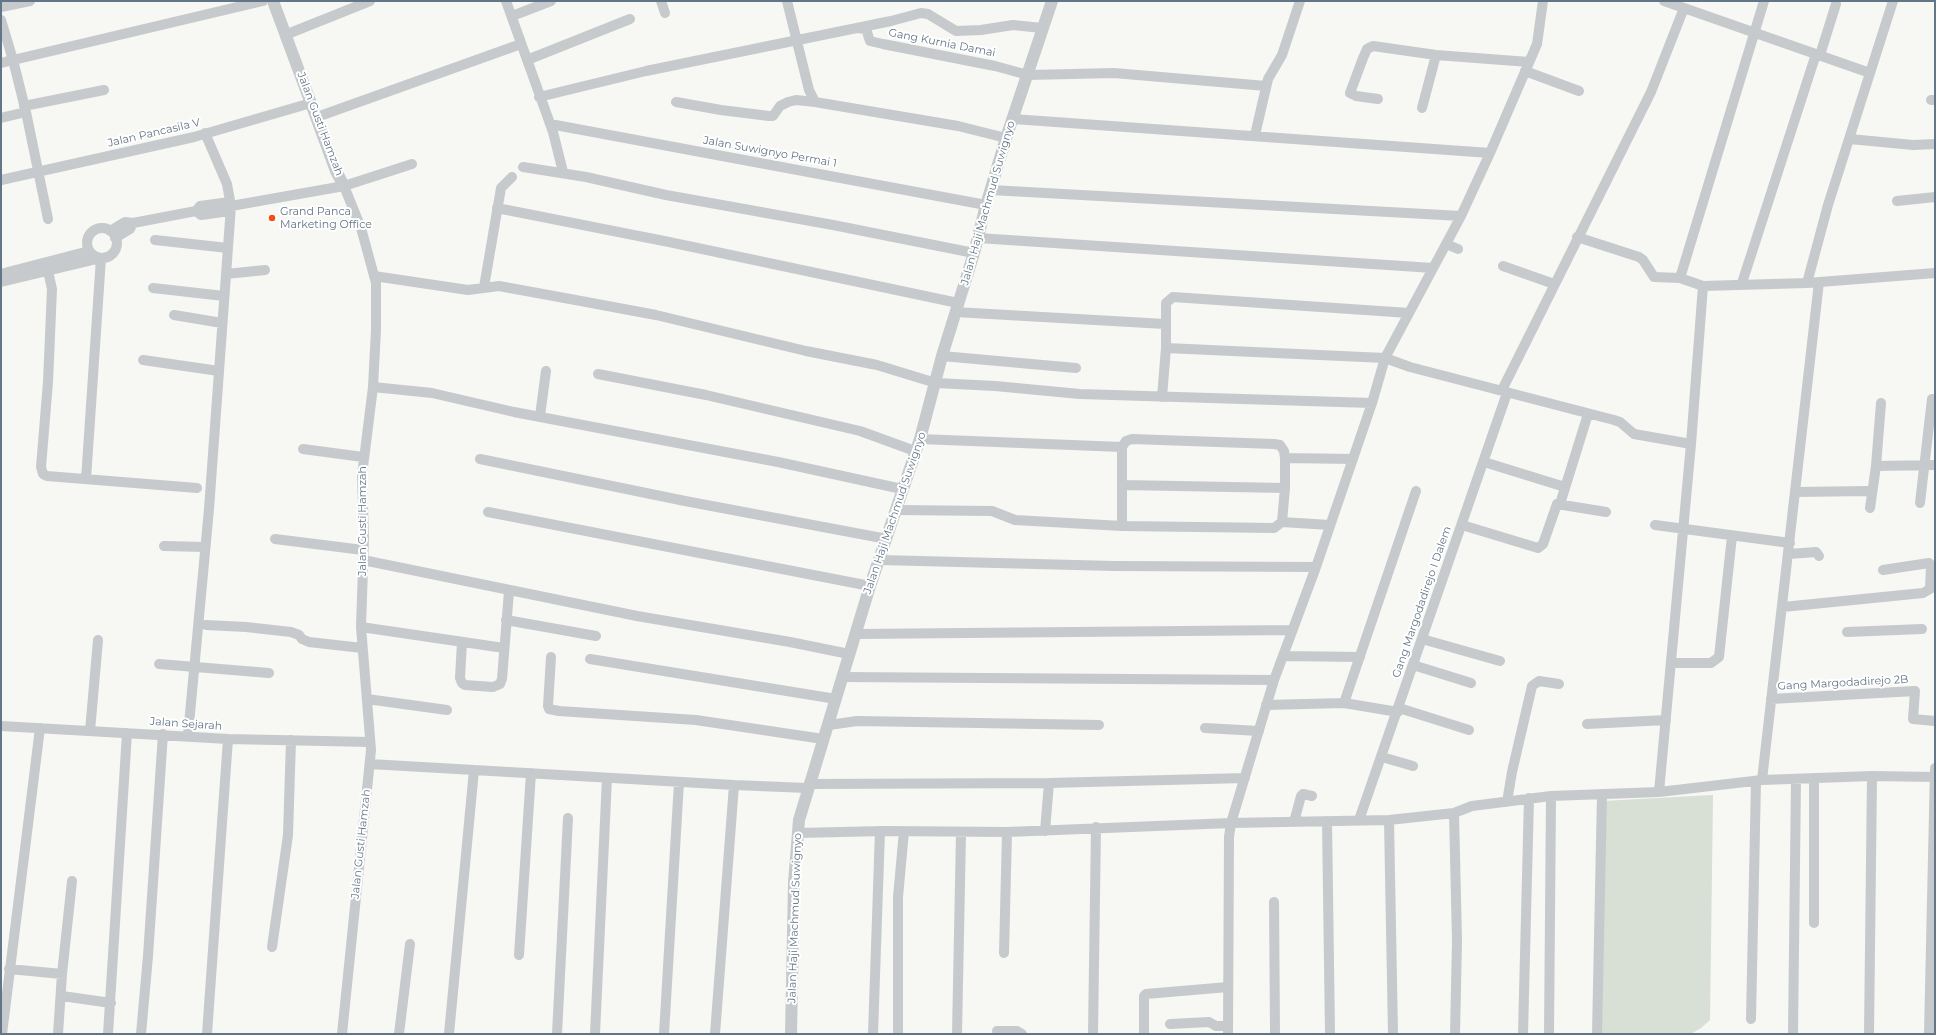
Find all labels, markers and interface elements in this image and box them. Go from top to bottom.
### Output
street label: Gang Kurnia Damai [887,26,997,60]
street label: Jalan Gusti Hamzah [294,70,346,178]
street label: Jalan Pancasila V [107,116,201,150]
street label: Jalan Haji Machmud Suwignyo [958,119,1018,287]
street label: Jalan Suwignyo Permai 1 [702,134,838,170]
place label: Grand Panca Marketing Office [280,205,372,231]
marker: Grand Panca Marketing Office [267,213,277,223]
street label: Jalan Haji Machmud Suwignyo [861,430,929,596]
street label: Jalan Gusti Hamzah [356,466,370,576]
street label: Gang Margodadirejo I Dalem [1390,524,1454,680]
street label: Gang Margodadirejo 2B [1777,673,1909,693]
street label: Jalan Sejarah [149,715,223,733]
street label: Jalan Gusti Hamzah [349,789,373,899]
street label: Jalan Haji Machmud Suwignyo [785,833,805,1003]

